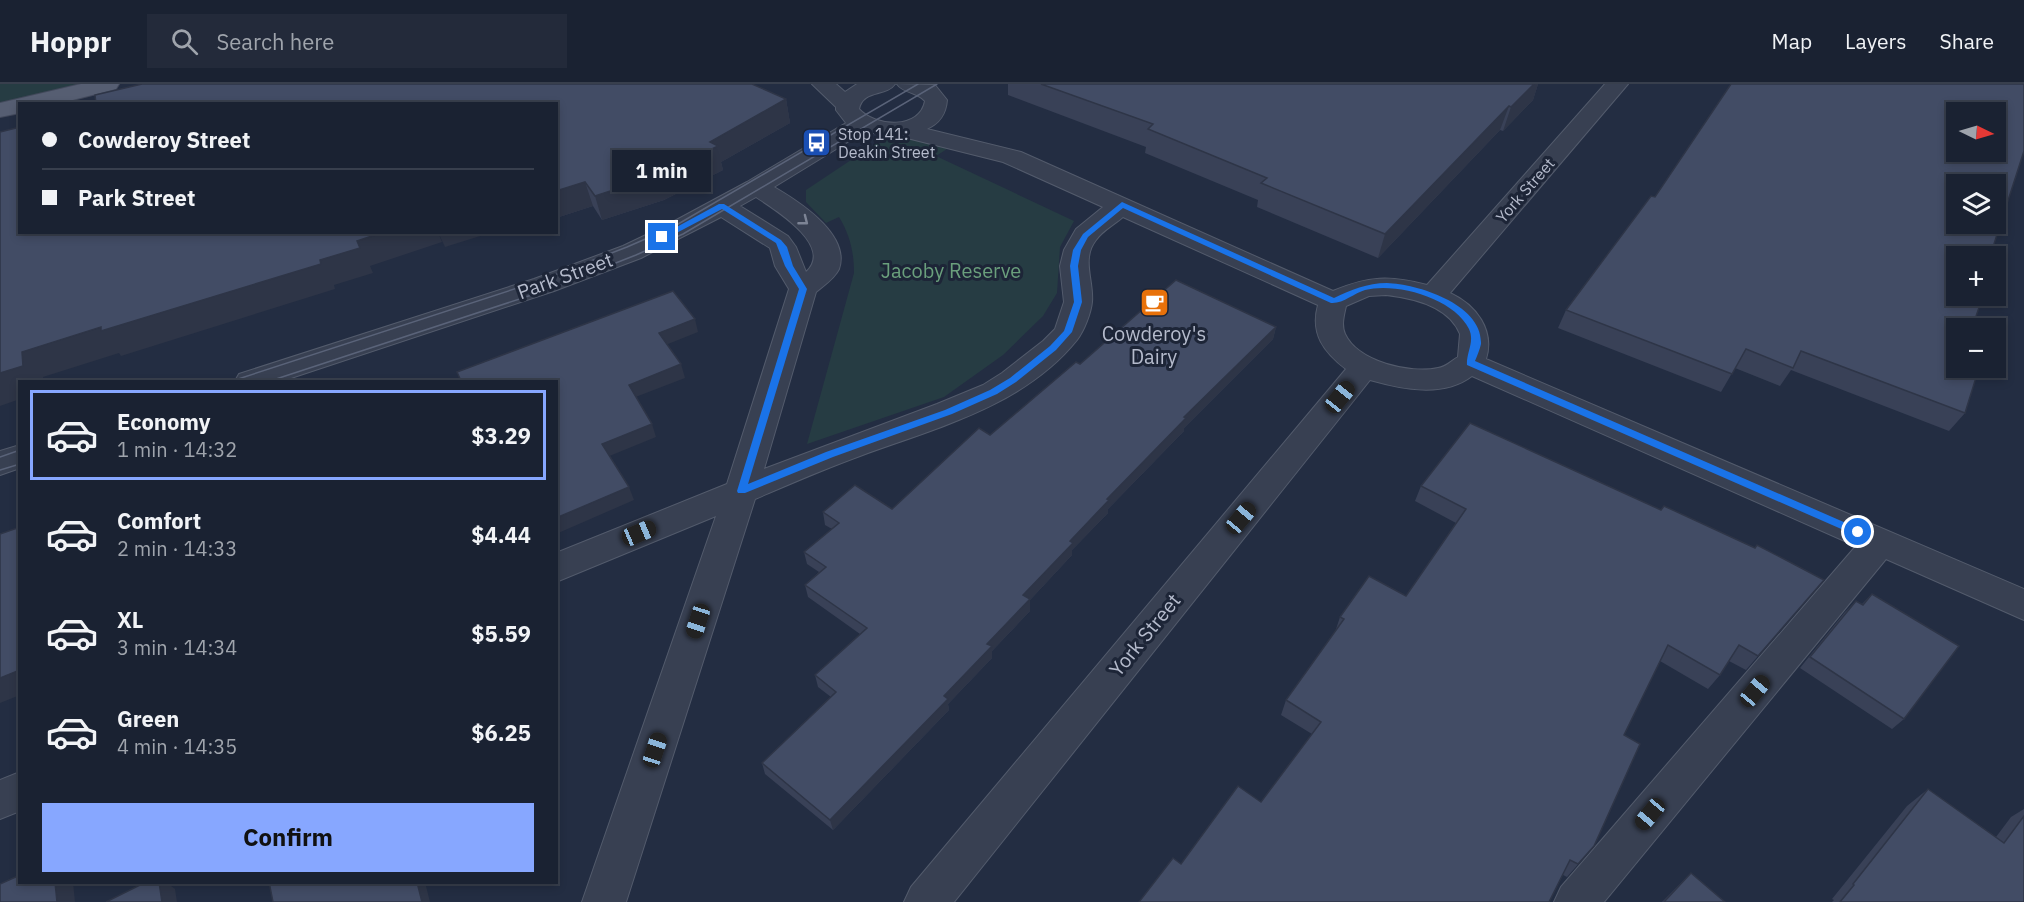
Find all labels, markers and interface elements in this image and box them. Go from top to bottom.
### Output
search box [147,14,567,68]
text: Hoppr [30,23,111,60]
icon: search [168,25,201,58]
text: Search here [216,27,334,56]
text: Map [1772,27,1812,55]
text: Layers [1845,27,1907,55]
text: Share [1940,27,1994,55]
north arrow [1946,102,2006,162]
map controls [1946,102,2006,378]
place label: Stop 141: Deakin Street [838,124,935,162]
text: Cowderoy Street [78,125,250,154]
bus stop icon: Stop 141: Deakin Street [801,127,833,159]
callout: 1 min [612,150,712,192]
street label: York Street [1491,153,1559,227]
text: 1 min [635,157,688,184]
button: layers [1946,174,2006,234]
text: Park Street [78,183,195,212]
one-way arrow [797,214,808,225]
route end [648,223,675,250]
street label: Park Street [513,246,616,305]
button: + [1946,246,2006,306]
park label: Jacoby Reserve [881,257,1021,284]
cafe icon: Cowderoy's Dairy [1138,287,1170,319]
button: − [1946,318,2006,378]
place label: Cowderoy's Dairy [1102,320,1206,370]
car [1322,377,1358,417]
text: Economy [117,407,211,436]
icon: car [45,408,99,462]
text: $3.29 [471,421,531,450]
text: 1 min · 14:32 [117,436,237,463]
car [1223,498,1259,538]
text: Comfort [117,506,201,535]
icon: car [45,507,99,561]
car [619,518,659,548]
route start [1844,518,1871,545]
text: $4.44 [471,520,531,549]
text: 2 min · 14:33 [117,535,237,562]
street label: York Street [1103,588,1186,682]
car [684,601,712,641]
text: XL [117,605,143,634]
icon: car [45,606,99,660]
text: $5.59 [471,619,531,648]
text: 3 min · 14:34 [117,634,237,661]
car [1737,671,1773,711]
text: Green [117,704,179,733]
icon: car [45,705,99,759]
text: $6.25 [471,718,531,747]
car [641,730,669,770]
text: 4 min · 14:35 [117,733,237,760]
car [1632,794,1668,834]
button: Confirm [42,803,534,872]

